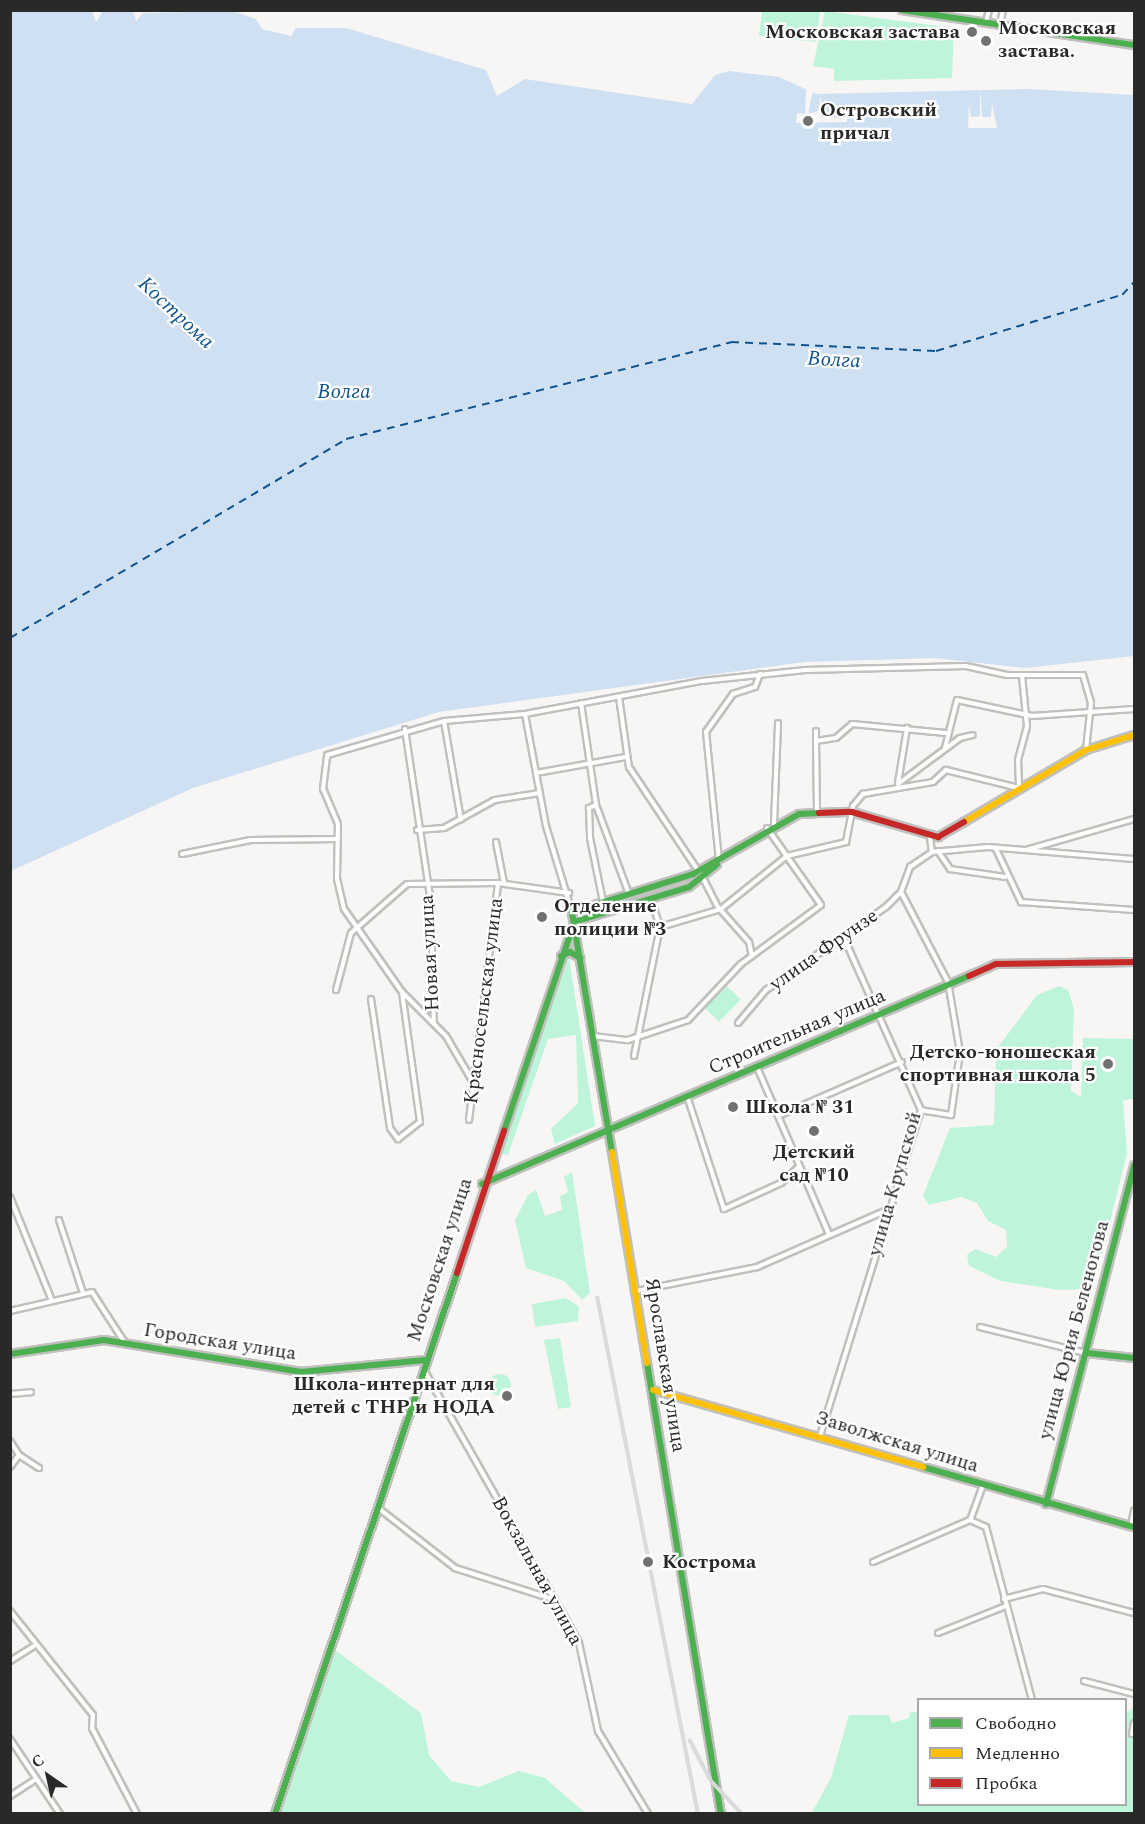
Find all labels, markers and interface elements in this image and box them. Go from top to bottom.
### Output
place label: Московская застава. [998,17,1116,64]
place label: Московская застава [765,20,960,44]
marker: Московская застава [965,25,979,39]
marker: Московская застава. [979,34,993,48]
place label: Островский причал [820,98,937,145]
marker: Островский причал [801,114,815,128]
water label: Кострома [133,272,219,354]
water label: Волга [807,346,861,374]
water label: Волга [317,379,371,405]
street label: Новая улица [415,894,445,1012]
place label: Отделение полиции №3 [554,894,666,941]
street label: Красносельская улица [459,896,509,1106]
street label: улица Фрунзе [765,904,883,996]
marker: Отделение полиции №3 [535,910,549,924]
street label: Строительная улица [705,984,889,1080]
place label: Детско-юношеская спортивная школа 5 [900,1040,1096,1087]
marker: Детско-юношеская спортивная школа 5 [1101,1057,1115,1071]
place label: Школа № 31 [745,1095,854,1119]
marker: Школа № 31 [726,1100,740,1114]
street label: улица Крупской [863,1109,927,1259]
marker: Детский сад №10 [807,1124,821,1138]
place label: Детский сад №10 [773,1140,855,1187]
street label: Московская улица [402,1175,478,1345]
street label: улица Юрия Беленогова [1033,1218,1115,1442]
street label: Ярославская улица [639,1276,691,1454]
street label: Городская улица [142,1318,298,1366]
place label: Школа-интернат для детей с ТНР и НОДА [292,1372,495,1419]
marker: Школа-интернат для детей с ТНР и НОДА [500,1389,514,1403]
street label: Заволжская улица [813,1406,981,1478]
street label: Вокзальная улица [486,1492,588,1650]
place label: Кострома [662,1550,756,1574]
marker: Кострома [639,1553,657,1571]
legend [917,1698,1127,1806]
text: Свободно [975,1710,1056,1737]
text: Медленно [975,1740,1060,1767]
north arrow [18,1746,78,1806]
text: С [26,1748,49,1774]
text: Пробка [975,1770,1037,1797]

